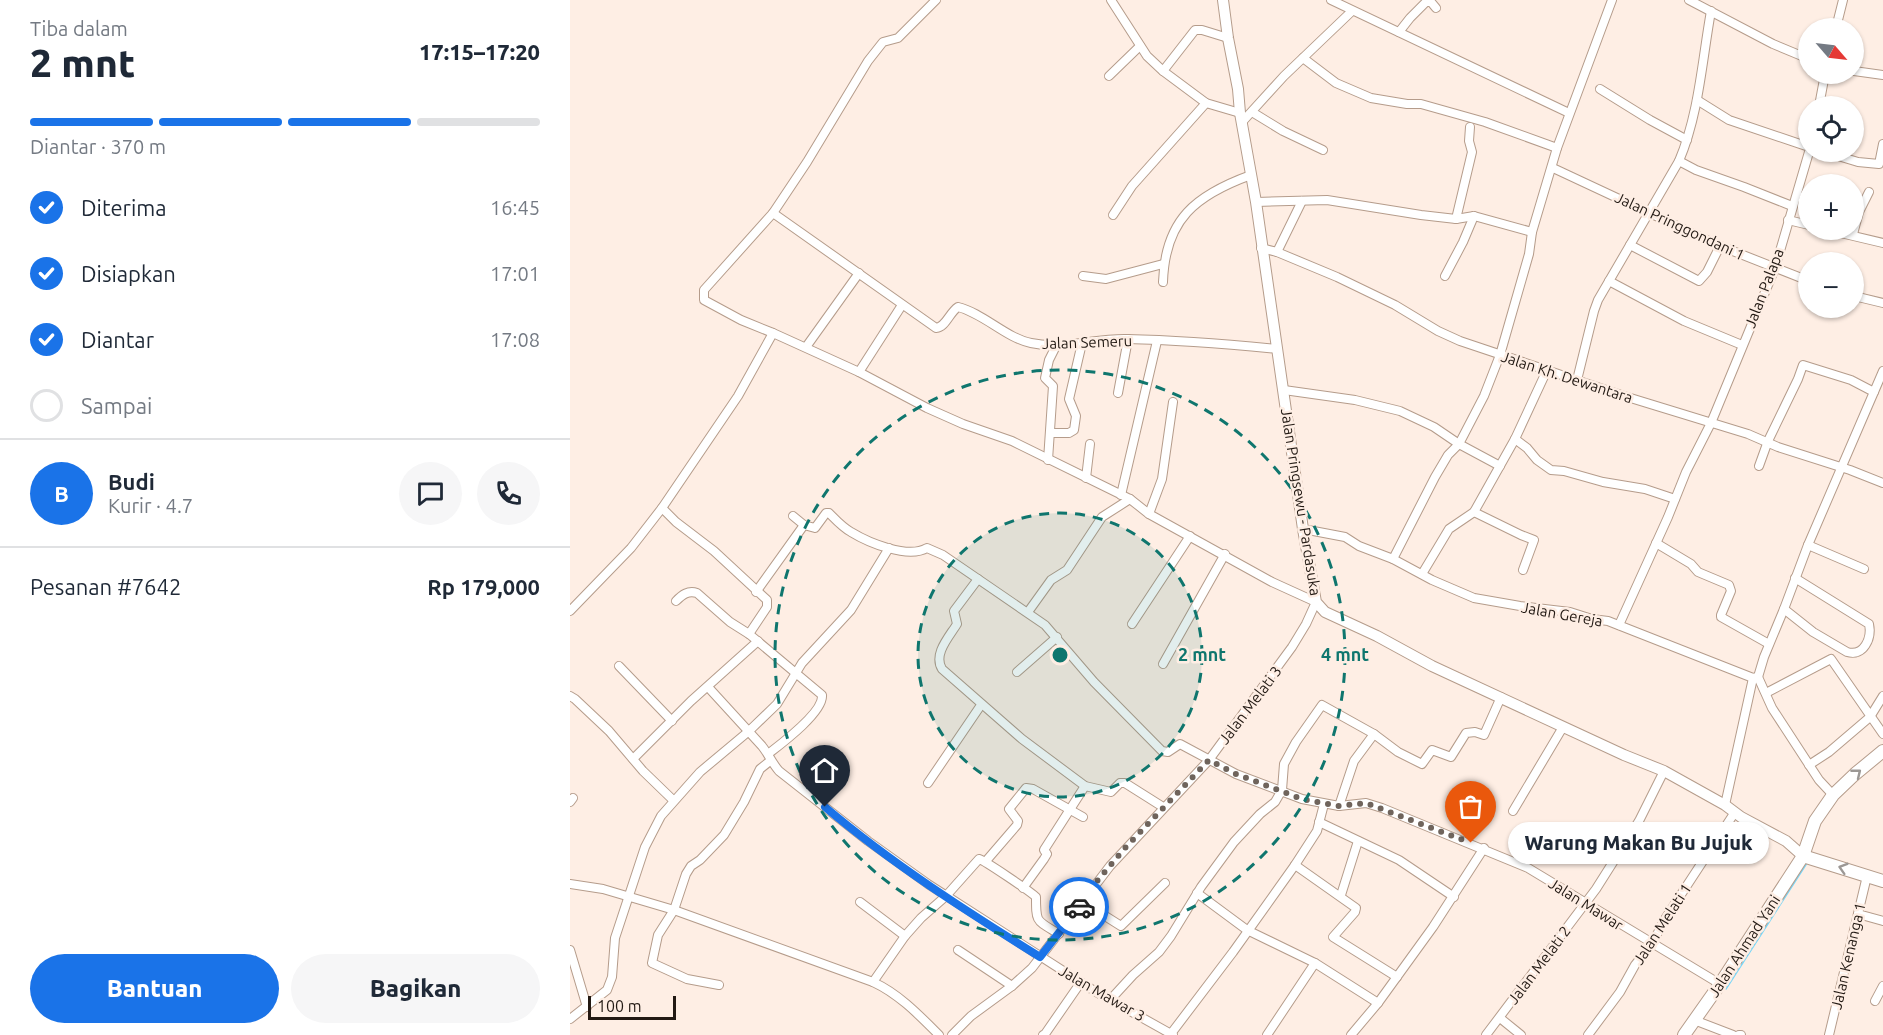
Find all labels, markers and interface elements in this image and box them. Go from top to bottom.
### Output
text: Tiba dalam [30,17,128,40]
north arrow [1798,18,1864,84]
map controls [1798,18,1864,318]
text: 17:15–17:20 [419,39,540,64]
text: 2 mnt [30,41,135,84]
button: locate [1798,96,1864,162]
text: Diantar · 370 m [30,135,166,158]
button: + [1798,174,1864,240]
street label: Jalan Pringgondani 1 [1613,189,1747,263]
icon: check [30,191,63,224]
text: Diterima [81,195,167,220]
text: 16:45 [490,196,540,219]
street label: Jalan Palapa [1741,246,1787,330]
button: − [1798,252,1864,318]
icon: check [30,257,63,290]
text: Disiapkan [81,261,176,286]
text: 17:01 [490,262,540,285]
icon: check [30,323,63,356]
text: Diantar [81,327,154,352]
text: 17:08 [490,328,540,351]
street label: Jalan Semeru [1042,332,1132,352]
street label: Jalan Kh. Dewantara [1499,348,1635,406]
text: Sampai [81,393,152,418]
street label: Jalan Pringsewu - Pardasuka [1278,407,1324,597]
button: chat [399,462,462,525]
button: phone [477,462,540,525]
text: Budi [108,469,155,494]
text: B [54,481,69,506]
text: Kurir · 4.7 [108,494,193,517]
text: Pesanan #7642 [30,574,181,599]
text: Rp 179,000 [427,574,540,599]
street label: Jalan Gereja [1520,598,1604,630]
text: 2 mnt [1178,644,1226,664]
text: 4 mnt [1321,644,1369,664]
centre of rings [1050,645,1070,665]
street label: Jalan Melati 3 [1215,663,1285,747]
pin [799,745,850,807]
icon: home [808,754,841,787]
one-way arrow [1850,770,1861,781]
pin [1445,781,1496,843]
icon: bag [1454,790,1487,823]
callout: Warung Makan Bu Jujuk [1507,822,1768,864]
text: Warung Makan Bu Jujuk [1524,831,1753,854]
one-way arrow [1838,863,1849,876]
street label: Jalan Mawar [1546,874,1627,934]
courier [1049,877,1109,937]
street label: Jalan Melati 1 [1629,880,1695,968]
icon: car [1063,891,1096,924]
street label: Jalan Ahmad Yani [1705,892,1783,1000]
street label: Jalan Kenanga 1 [1827,901,1869,1011]
street label: Jalan Melati 2 [1504,923,1574,1007]
button: Bantuan [30,954,279,1023]
button: Bagikan [291,954,540,1023]
street label: Jalan Mawar 3 [1056,962,1148,1024]
scale bar [588,993,676,1020]
text: 100 m [597,997,642,1015]

